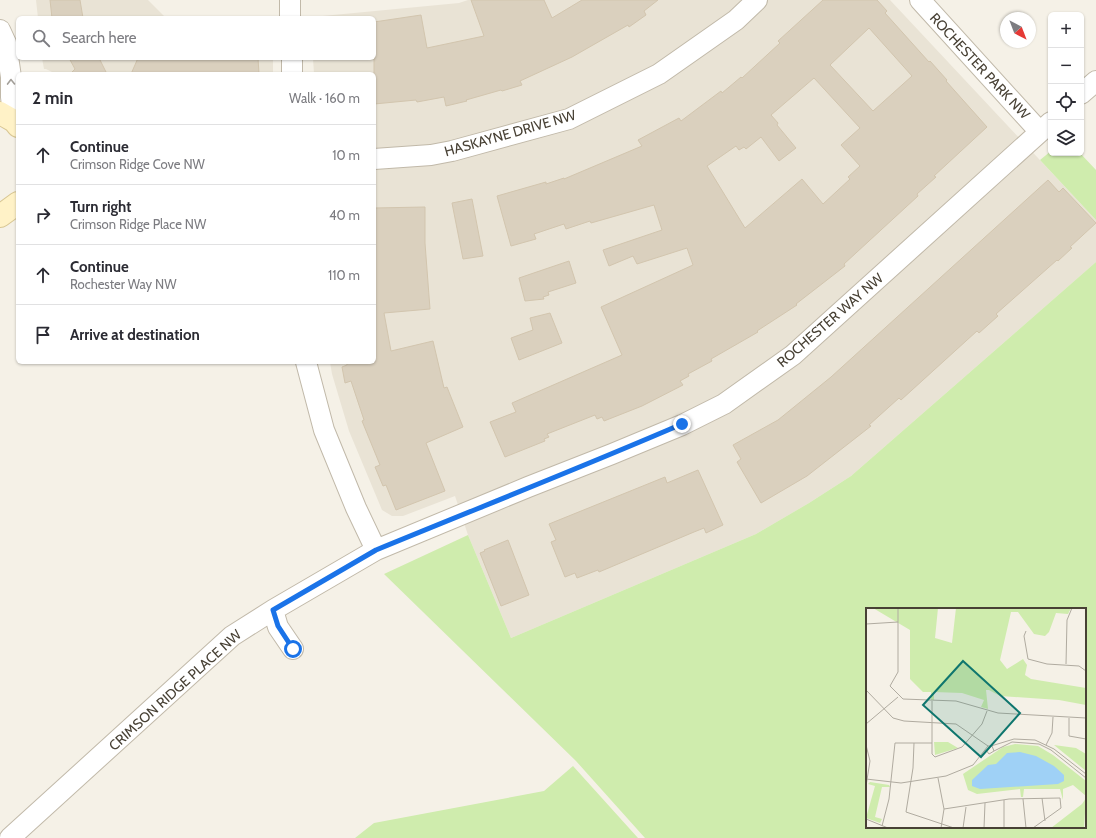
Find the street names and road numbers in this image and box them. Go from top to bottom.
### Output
street label: ROCHESTER PARK NW [926,9,1035,124]
street label: HASKAYNE DRIVE NW [442,105,578,160]
street label: ROCHESTER WAY NW [773,268,887,371]
street label: CRIMSON RIDGE PLACE NW [105,625,246,754]

